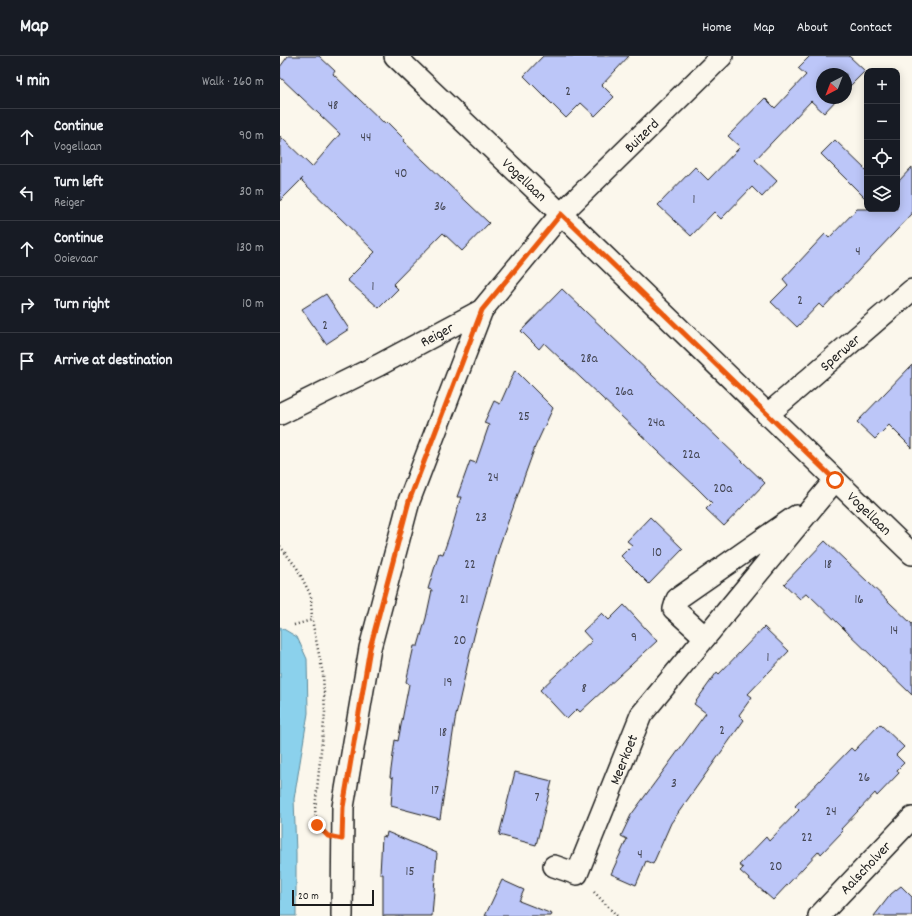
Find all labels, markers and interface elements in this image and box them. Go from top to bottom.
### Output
text: Map [20,14,49,41]
text: Home [702,18,731,38]
text: Map [753,18,775,38]
text: About [797,18,828,38]
text: Contact [850,18,892,38]
north arrow [816,68,852,104]
map controls [864,68,900,212]
button: + [864,68,900,104]
text: 4 min [16,70,50,94]
text: Walk · 260 m [202,73,264,92]
house number: 2 [565,83,571,102]
house number: 48 [328,97,338,116]
button: − [864,104,900,140]
street label: Buizerd [620,114,665,159]
text: Continue [54,116,103,138]
icon: ahead [16,126,38,148]
text: 90 m [239,127,264,146]
house number: 44 [361,129,371,148]
text: Vogellaan [54,138,102,157]
button: locate [864,140,900,176]
street label: Vogellaan [496,154,551,208]
house number: 40 [395,165,407,184]
text: Turn left [54,172,103,194]
button: layers [864,176,900,212]
icon: left [16,182,38,204]
text: 30 m [239,183,264,202]
house number: 1 [693,191,695,210]
text: Reiger [54,194,85,213]
house number: 36 [434,198,446,217]
text: Continue [54,228,103,250]
icon: ahead [16,238,38,260]
text: 130 m [236,239,264,258]
house number: 4 [855,243,861,262]
text: Ooievaar [54,250,98,269]
house number: 1 [372,278,374,297]
house number: 2 [797,292,803,311]
icon: right [16,294,38,316]
text: Turn right [54,294,110,316]
text: 10 m [242,295,264,314]
house number: 2 [322,317,328,336]
street label: Reiger [417,318,459,354]
street label: Sperwer [816,330,867,378]
icon: arrive [16,350,38,372]
text: Arrive at destination [54,350,172,372]
house number: 28a [581,350,598,369]
house number: 26a [615,383,634,402]
house number: 25 [518,408,530,427]
house number: 24a [647,414,665,433]
house number: 22a [682,446,701,465]
house number: 24 [487,469,499,488]
route start [826,471,844,489]
house number: 20a [714,480,733,499]
street label: Vogellaan [841,487,896,542]
house number: 23 [475,509,487,528]
house number: 10 [652,544,662,563]
house number: 22 [464,556,476,575]
house number: 18 [824,556,832,575]
house number: 21 [460,591,468,610]
house number: 16 [854,591,864,610]
house number: 14 [890,622,898,641]
house number: 9 [631,629,637,648]
house number: 20 [454,632,466,651]
house number: 1 [767,649,769,668]
house number: 19 [444,674,452,693]
house number: 8 [581,680,587,699]
house number: 2 [719,722,725,741]
house number: 18 [439,724,447,743]
street label: Meerkoet [605,731,645,789]
house number: 26 [858,769,870,788]
house number: 3 [671,775,677,794]
house number: 17 [431,782,439,801]
house number: 7 [535,789,540,808]
house number: 24 [825,803,837,822]
route end [308,816,326,834]
house number: 22 [801,829,813,848]
street label: Aalscholver [836,837,898,901]
house number: 4 [637,846,643,865]
house number: 20 [770,858,782,877]
house number: 15 [406,863,414,882]
scale bar [292,888,374,907]
text: 20 m [298,889,319,905]

